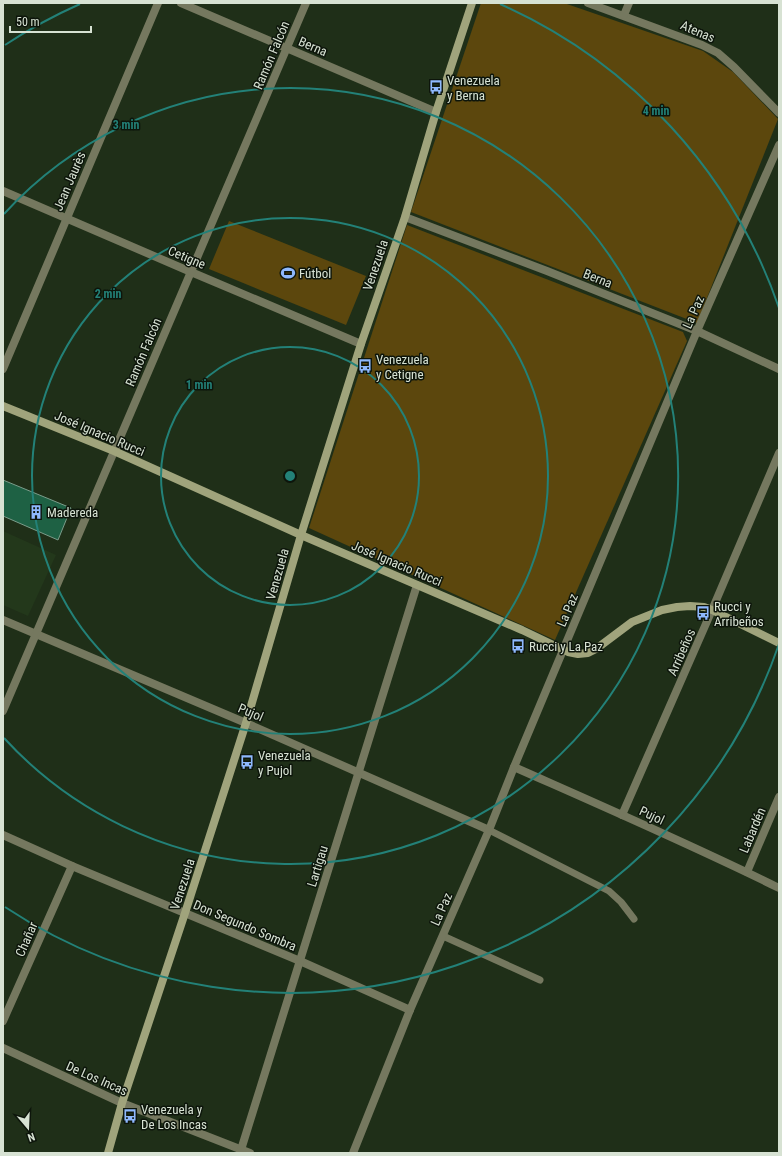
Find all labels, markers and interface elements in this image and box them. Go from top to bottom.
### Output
scale bar [10,8,91,34]
text: 50 m [16,15,40,29]
street label: Atenas [678,18,717,45]
street label: Ramón Falcón [250,19,293,92]
street label: Berna [296,34,329,59]
place label: Venezuela y Berna [447,73,500,103]
bus stop icon: Venezuela y Berna [428,79,444,95]
text: 4 min [643,104,669,118]
text: 3 min [113,118,139,132]
street label: Jean Jaurès [50,149,89,213]
street label: Venezuela [360,238,391,293]
street label: Cetigne [166,243,208,272]
sports icon: Fútbol [280,265,296,281]
place label: Fútbol [299,266,331,281]
street label: Berna [581,266,614,291]
text: 2 min [95,287,121,301]
street label: La Paz [680,293,707,331]
street label: Ramón Falcón [122,316,165,389]
place label: Venezuela y Cetigne [376,352,429,382]
bus stop icon: Venezuela y Cetigne [357,358,373,374]
text: 1 min [186,378,212,392]
street label: José Ignacio Rucci [52,408,147,459]
centre of rings [283,469,297,483]
building icon: Madereda [28,504,44,520]
place label: Madereda [47,505,98,520]
street label: José Ignacio Rucci [349,538,444,589]
street label: Venezuela [263,547,292,602]
street label: La Paz [554,591,581,629]
place label: Rucci y Arribeños [714,599,764,629]
bus stop icon: Rucci y Arribeños [695,605,711,621]
street label: Arribeños [665,626,698,678]
bus stop icon: Rucci y La Paz [510,638,526,654]
place label: Rucci y La Paz [529,639,603,654]
street label: Pujol [236,700,266,724]
place label: Venezuela y Pujol [258,748,311,778]
bus stop icon: Venezuela y Pujol [239,754,255,770]
street label: Pujol [637,803,667,828]
street label: Labardén [736,805,769,855]
street label: Lartigau [304,844,331,889]
street label: Venezuela [167,857,198,912]
street label: La Paz [428,890,455,928]
street label: Don Segundo Sombra [191,897,299,954]
street label: Chañar [12,920,41,959]
street label: De Los Incas [64,1058,130,1099]
place label: Venezuela y De Los Incas [141,1102,207,1132]
north arrow [8,1108,48,1148]
bus stop icon: Venezuela y De Los Incas [122,1108,138,1124]
text: N [26,1130,36,1144]

